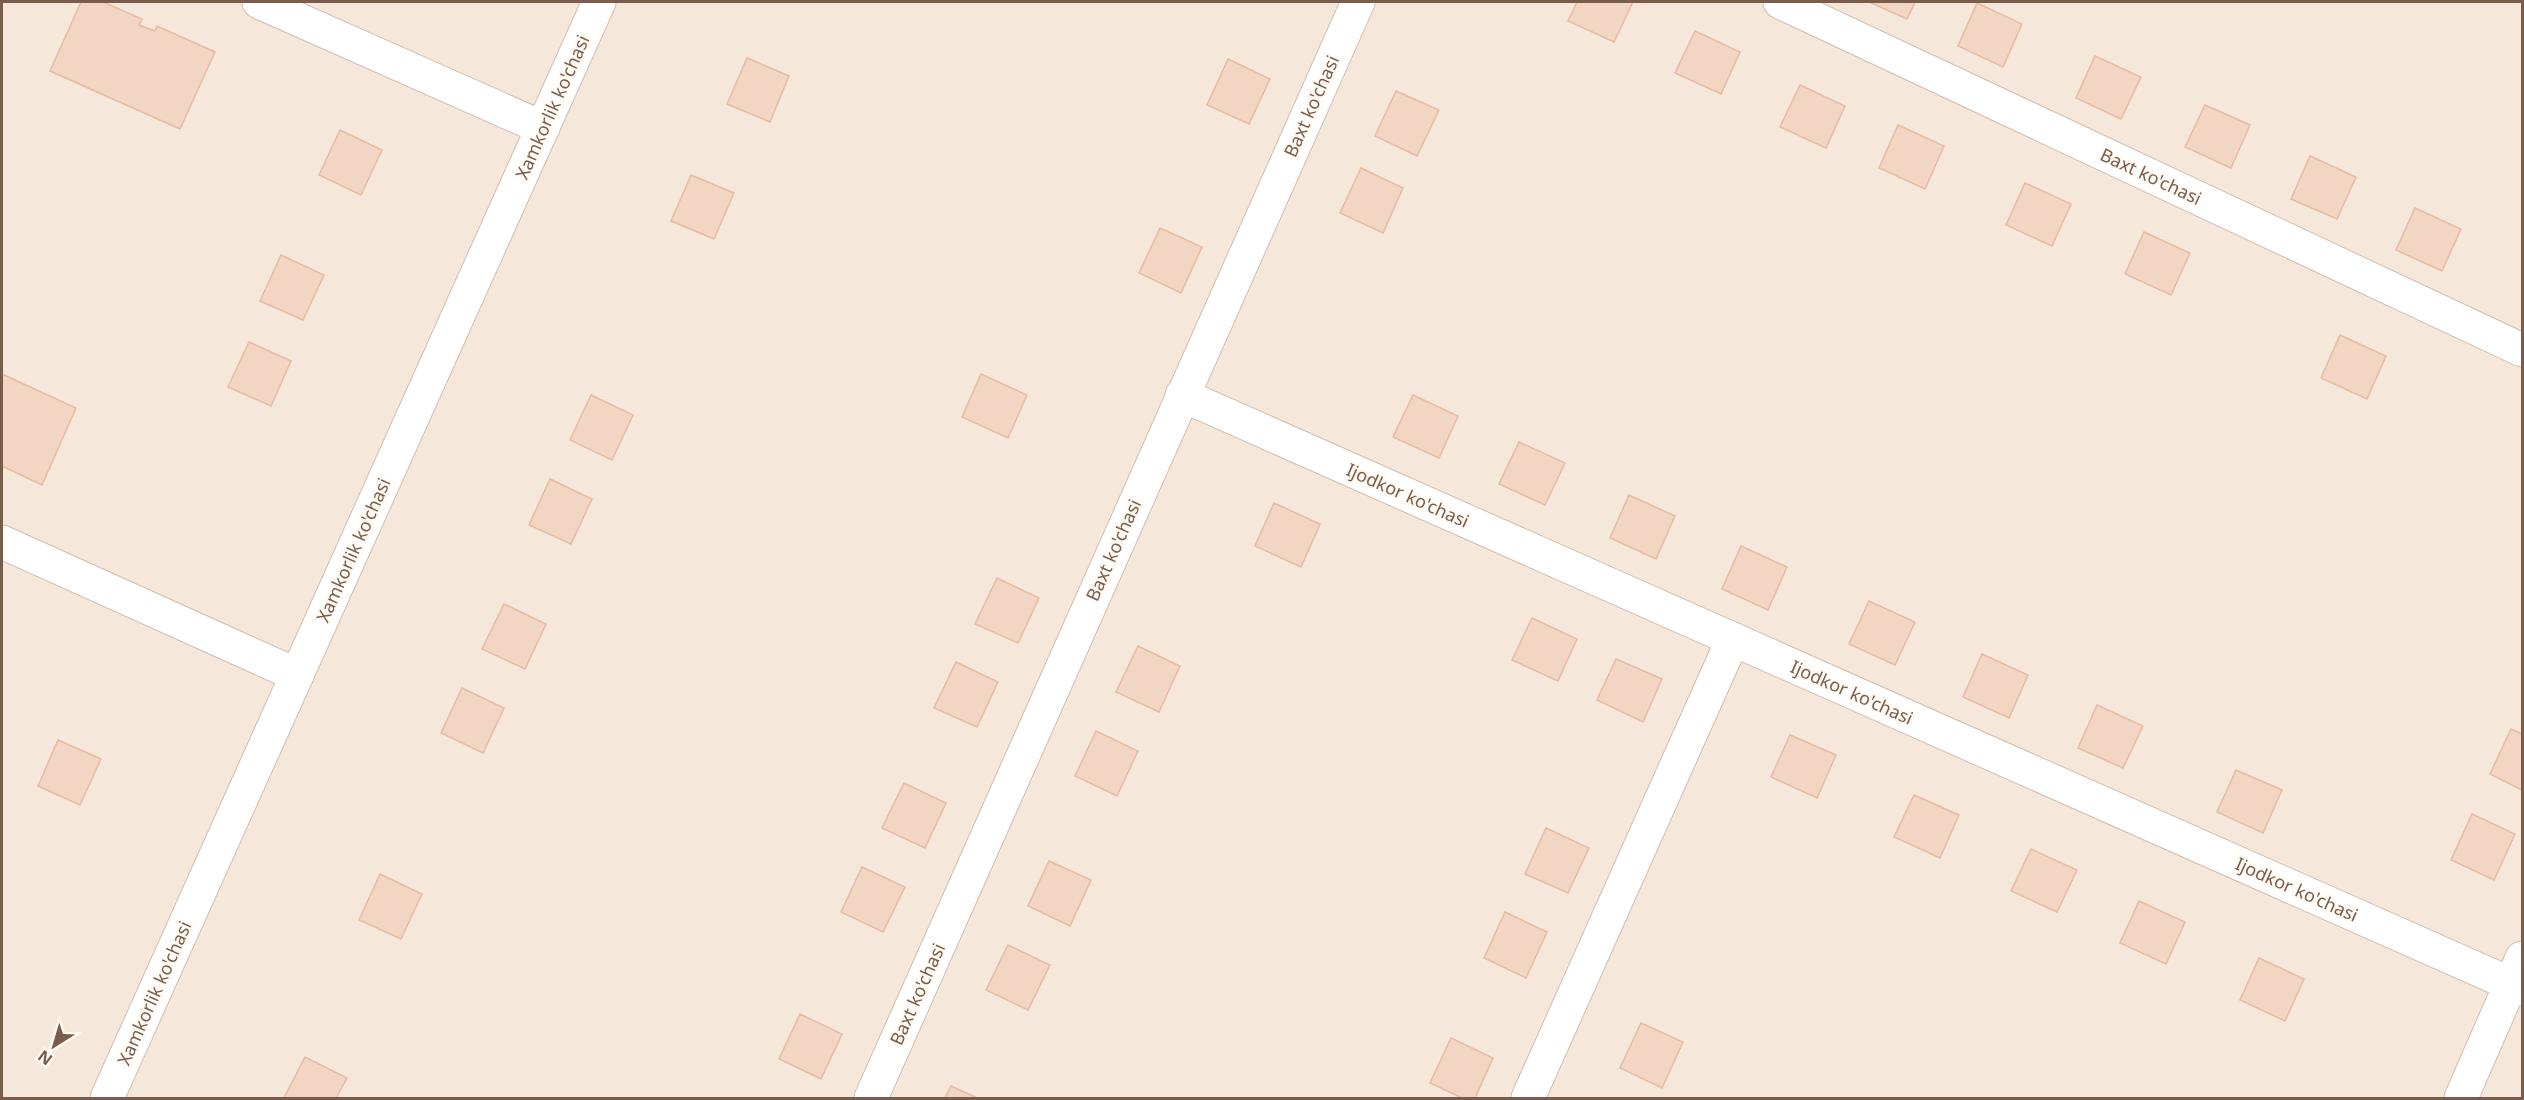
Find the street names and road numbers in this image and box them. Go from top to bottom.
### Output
street label: Xamkorlik ko'chasi [509,31,595,183]
street label: Baxt ko'chasi [1278,51,1344,161]
street label: Baxt ko'chasi [2097,142,2205,210]
street label: Ijodkor ko'chasi [1343,457,1473,533]
street label: Xamkorlik ko'chasi [310,474,396,626]
street label: Baxt ko'chasi [1080,495,1146,605]
street label: Ijodkor ko'chasi [1787,654,1917,730]
street label: Ijodkor ko'chasi [2232,851,2362,927]
street label: Xamkorlik ko'chasi [111,917,197,1069]
street label: Baxt ko'chasi [884,939,950,1049]

